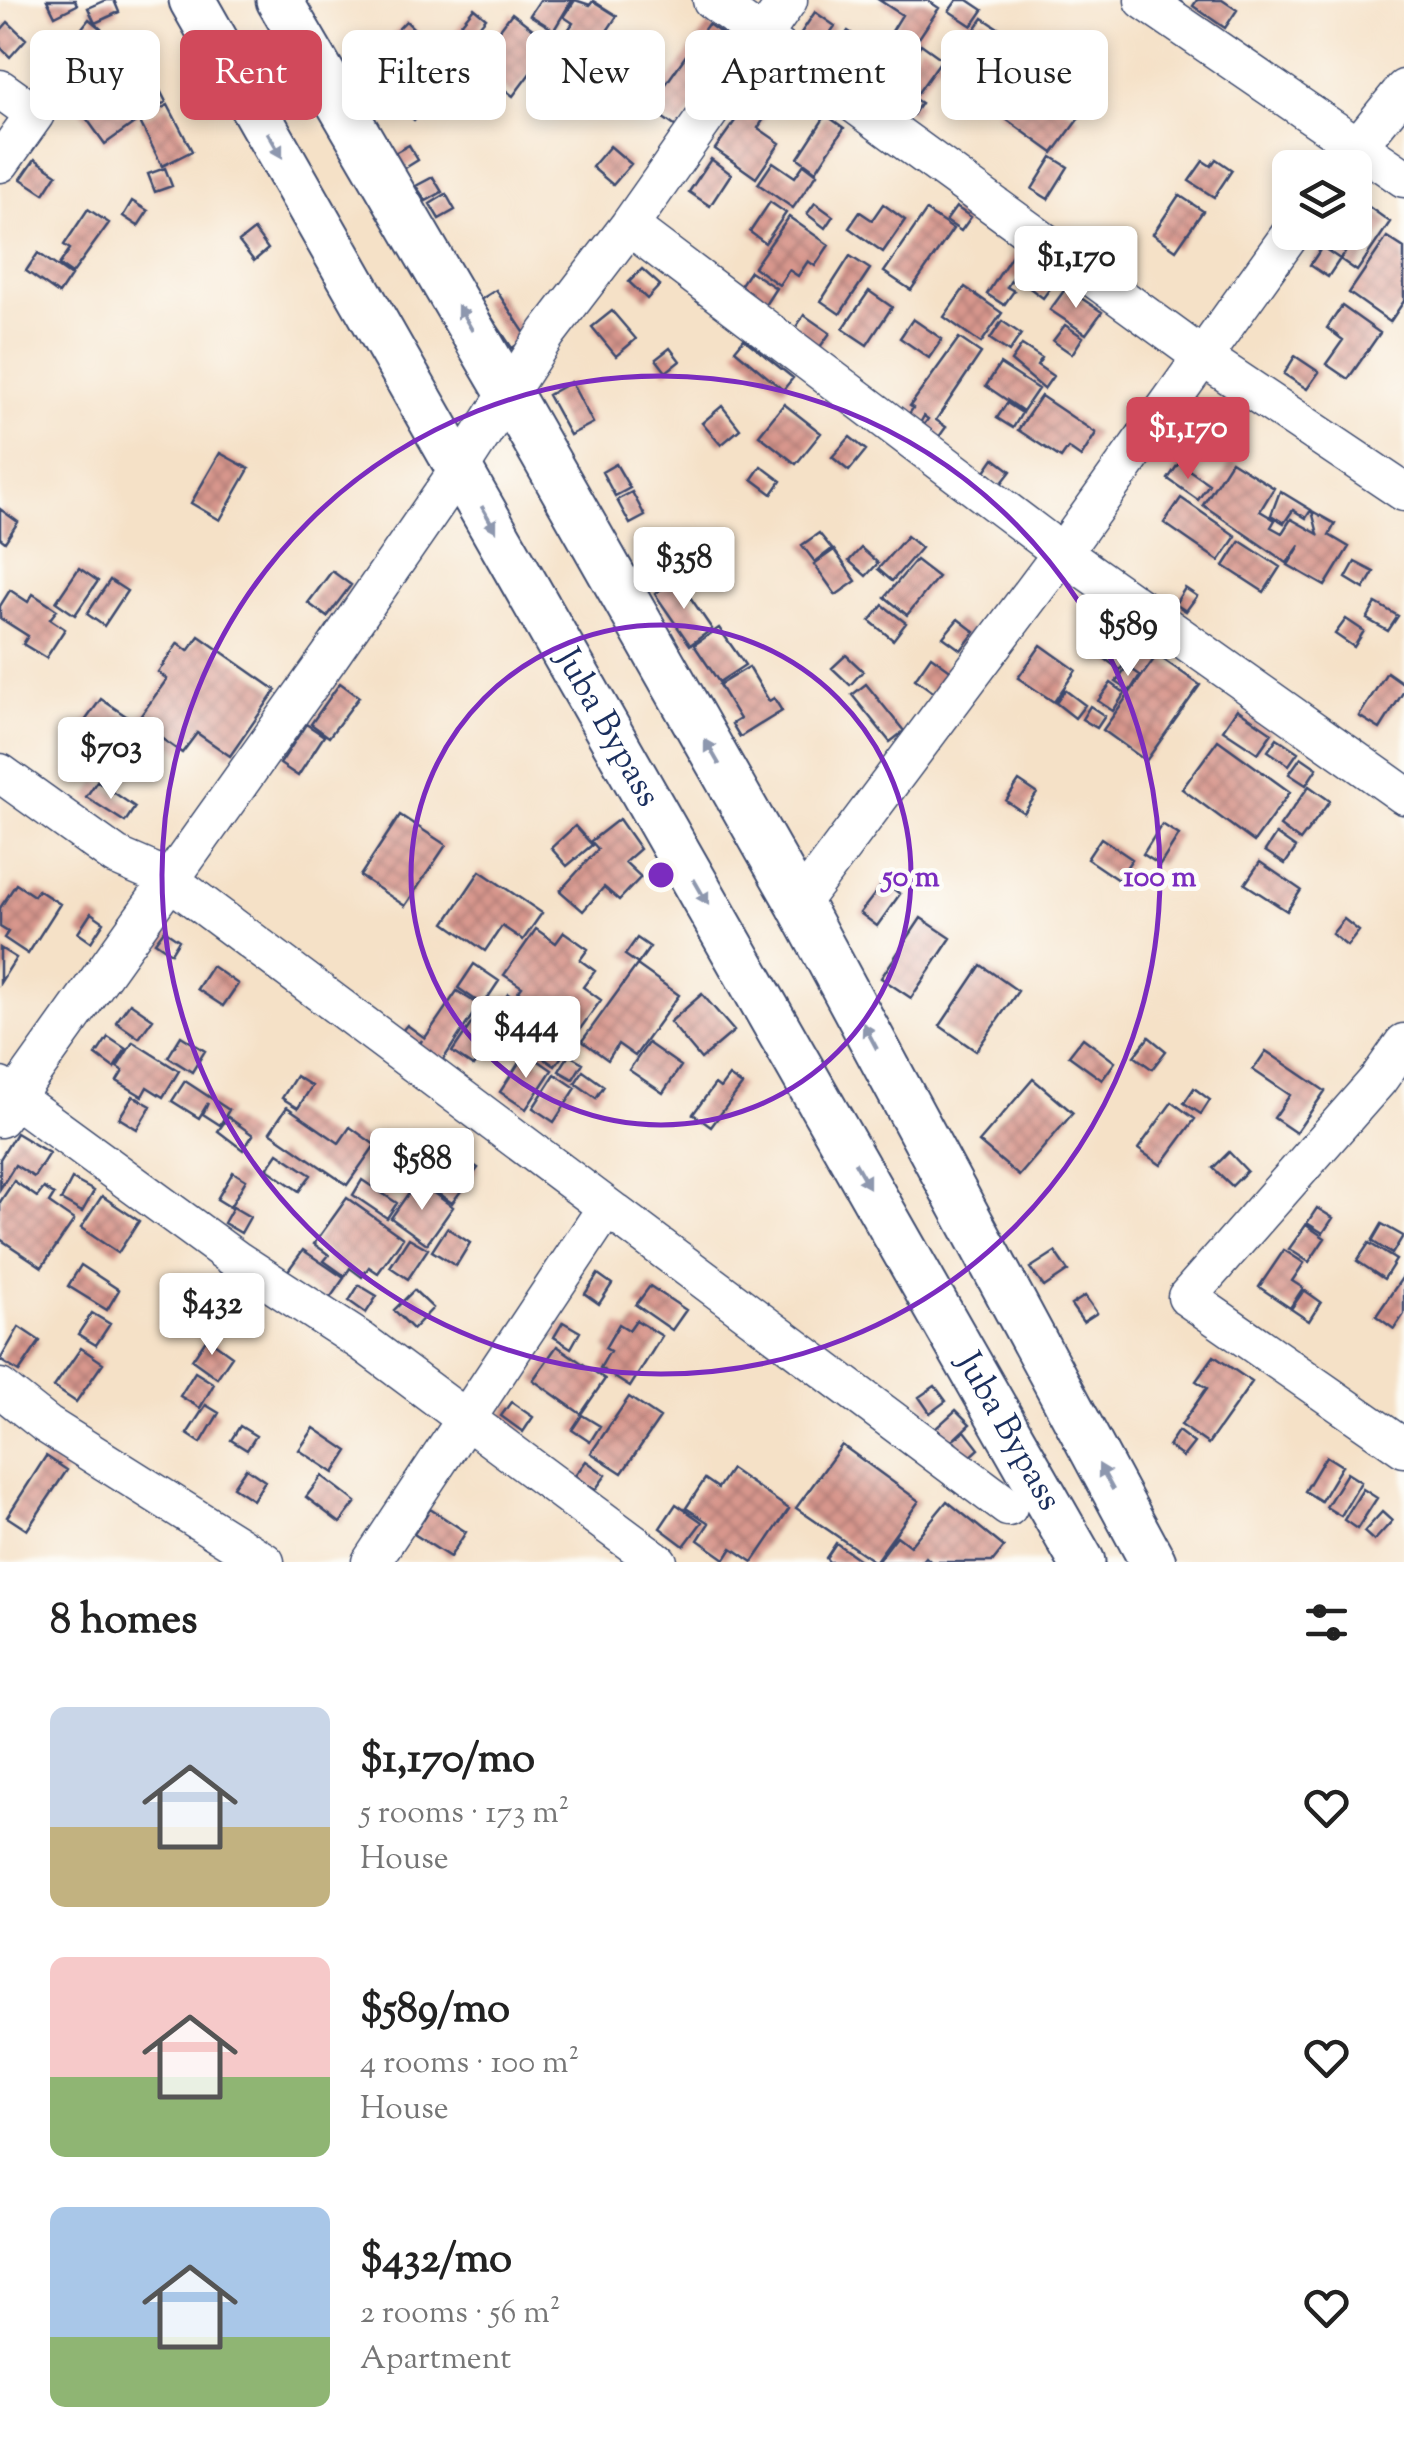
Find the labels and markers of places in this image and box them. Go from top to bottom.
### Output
pin: $1,170 [995,226,1157,311]
pin: $1,170 [1107,397,1269,482]
pin: $358 [625,527,743,612]
pin: $589 [1069,594,1187,679]
pin: $703 [52,717,170,802]
centre of rings [643,857,679,893]
pin: $444 [467,996,585,1081]
pin: $588 [363,1128,481,1213]
pin: $432 [153,1273,271,1358]

